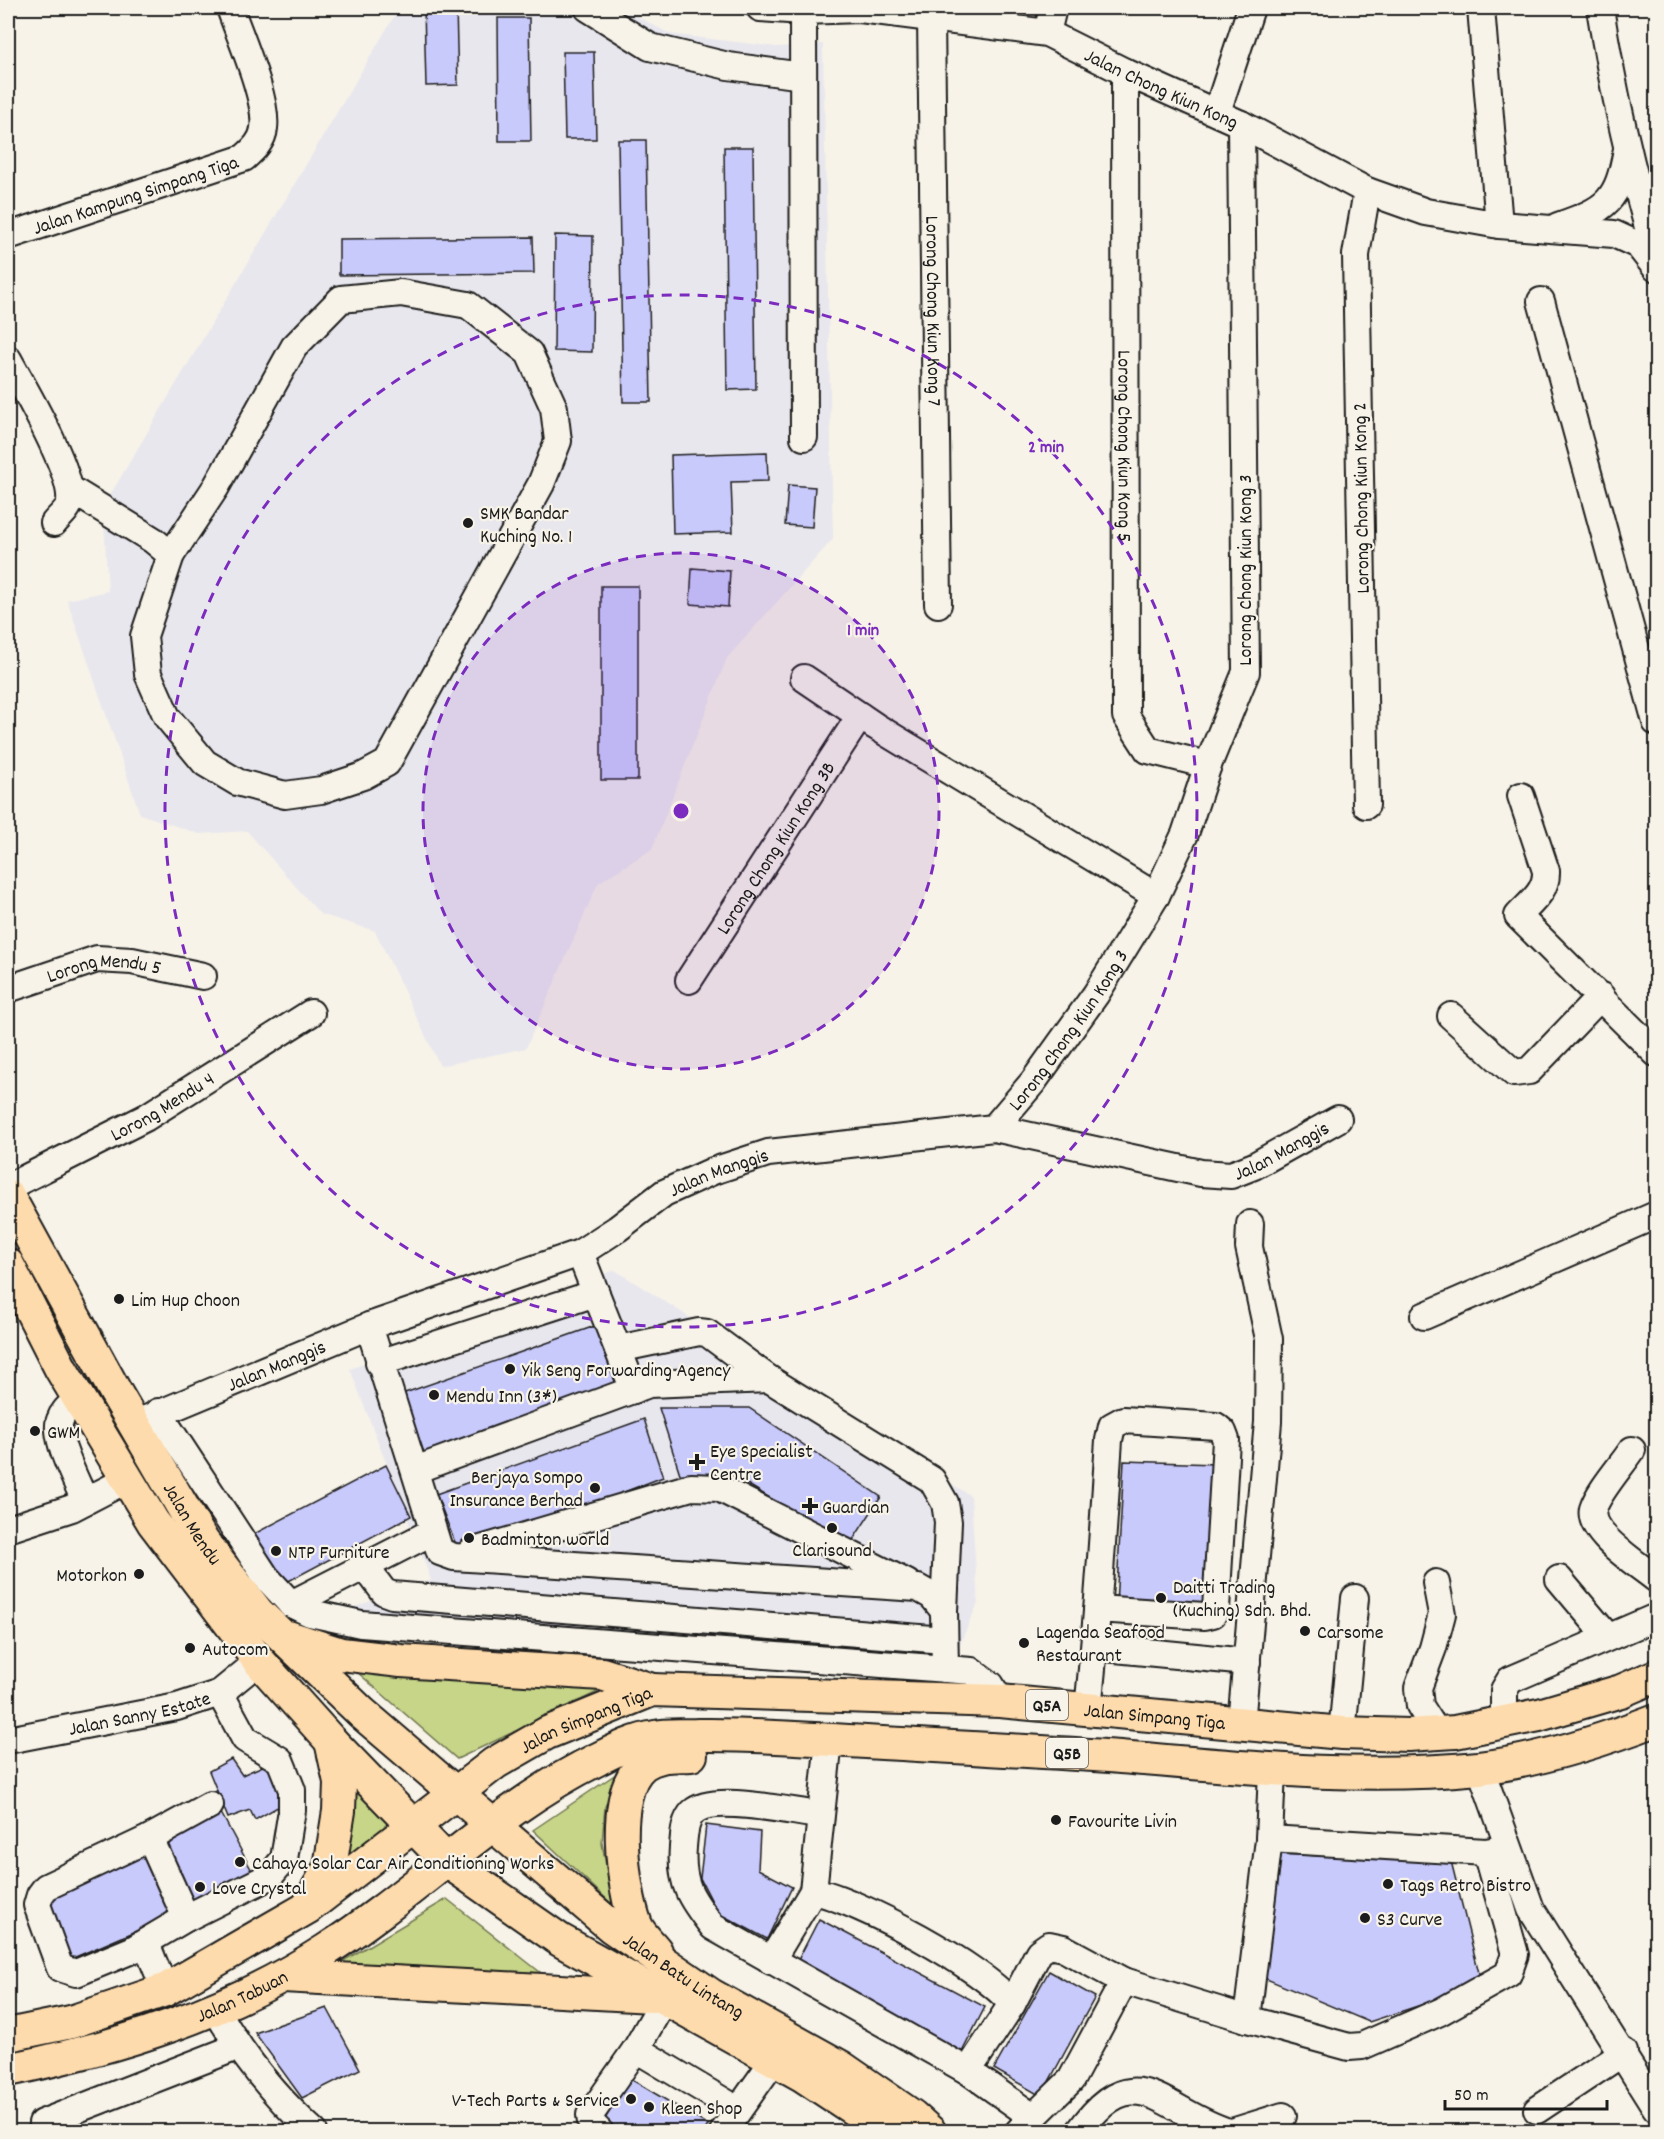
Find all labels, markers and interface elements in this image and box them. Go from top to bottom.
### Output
street label: Jalan Chong Kiun Kong [1079,43,1242,138]
street label: Jalan Kampung Simpang Tiga [30,150,243,244]
street label: Lorong Chong Kiun Kong 7 [916,216,947,406]
street label: Lorong Chong Kiun Kong 5 [1108,350,1137,542]
street label: Lorong Chong Kiun Kong 2 [1347,402,1379,594]
text: 2 min [1028,436,1064,461]
street label: Lorong Chong Kiun Kong 3 [1233,474,1261,666]
place label: SMK Bandar Kuching No. 1 [480,501,572,552]
marker: SMK Bandar Kuching No. 1 [461,516,475,530]
text: 1 min [847,619,879,644]
street label: Lorong Chong Kiun Kong 3B [711,757,844,941]
centre of rings [671,801,691,821]
street label: Lorong Chong Kiun Kong 3 [1003,945,1137,1118]
street label: Lorong Mendu 5 [43,948,164,992]
street label: Lorong Mendu 4 [106,1066,221,1150]
street label: Jalan Manggis [1230,1116,1335,1190]
street label: Jalan Manggis [665,1143,773,1206]
place label: Lim Hup Choon [131,1288,240,1316]
marker: Lim Hup Choon [112,1292,126,1306]
street label: Jalan Manggis [224,1334,331,1401]
place label: Yik Seng Forwarding Agency [522,1358,731,1386]
marker: Yik Seng Forwarding Agency [503,1362,517,1376]
place label: Mendu Inn (3*) [446,1384,557,1412]
marker: Mendu Inn (3*) [427,1388,441,1402]
place label: GWM [47,1420,80,1448]
marker: GWM [28,1424,42,1438]
place label: Eye Specialist Centre [710,1439,813,1490]
marker: Eye Specialist Centre [688,1453,706,1471]
place label: Berjaya Sompo Insurance Berhad [449,1465,583,1516]
street label: Jalan Mendu [154,1478,227,1572]
marker: Berjaya Sompo Insurance Berhad [588,1481,602,1495]
place label: Guardian [822,1495,889,1523]
marker: Guardian [803,1499,817,1513]
marker: Clarisound [825,1521,839,1535]
place label: Badminton world [481,1527,609,1555]
marker: Badminton world [462,1531,476,1545]
place label: Clarisound [792,1538,872,1566]
place label: NTP Furniture [288,1540,390,1568]
marker: NTP Furniture [269,1544,283,1558]
place label: Motorkon [56,1563,127,1591]
marker: Motorkon [132,1567,146,1581]
place label: Daitti Trading (Kuching) Sdn. Bhd. [1173,1575,1311,1626]
marker: Daitti Trading (Kuching) Sdn. Bhd. [1154,1591,1168,1605]
place label: Lagenda Seafood Restaurant [1036,1620,1165,1671]
place label: Carsome [1317,1620,1384,1648]
marker: Carsome [1298,1624,1312,1638]
marker: Lagenda Seafood Restaurant [1017,1636,1031,1650]
place label: Autocom [202,1637,269,1665]
marker: Autocom [183,1641,197,1655]
street label: Jalan Simpang Tiga [515,1680,658,1763]
street label: Jalan Sanny Estate [66,1686,215,1745]
road number: Q5A [1026,1690,1068,1720]
street label: Jalan Simpang Tiga [1082,1698,1227,1739]
road number: Q5B [1046,1738,1088,1768]
place label: Favourite Livin [1068,1809,1177,1837]
marker: Favourite Livin [1049,1813,1063,1827]
place label: Cahaya Solar Car Air Conditioning Works [252,1851,554,1879]
marker: Cahaya Solar Car Air Conditioning Works [233,1855,247,1869]
place label: Tags Retro Bistro [1400,1873,1531,1901]
place label: Love Crystal [212,1876,306,1904]
marker: Tags Retro Bistro [1381,1877,1395,1891]
marker: Love Crystal [193,1880,207,1894]
place label: S3 Curve [1377,1907,1443,1935]
marker: S3 Curve [1358,1911,1372,1925]
street label: Jalan Batu Lintang [616,1927,748,2028]
street label: Jalan Tabuan [193,1964,294,2031]
scale bar [1445,2073,1607,2111]
text: 50 m [1454,2084,1489,2109]
place label: V-Tech Parts & Service [452,2088,619,2116]
marker: V-Tech Parts & Service [624,2092,638,2106]
place label: Kleen Shop [661,2096,743,2124]
marker: Kleen Shop [642,2100,656,2114]

